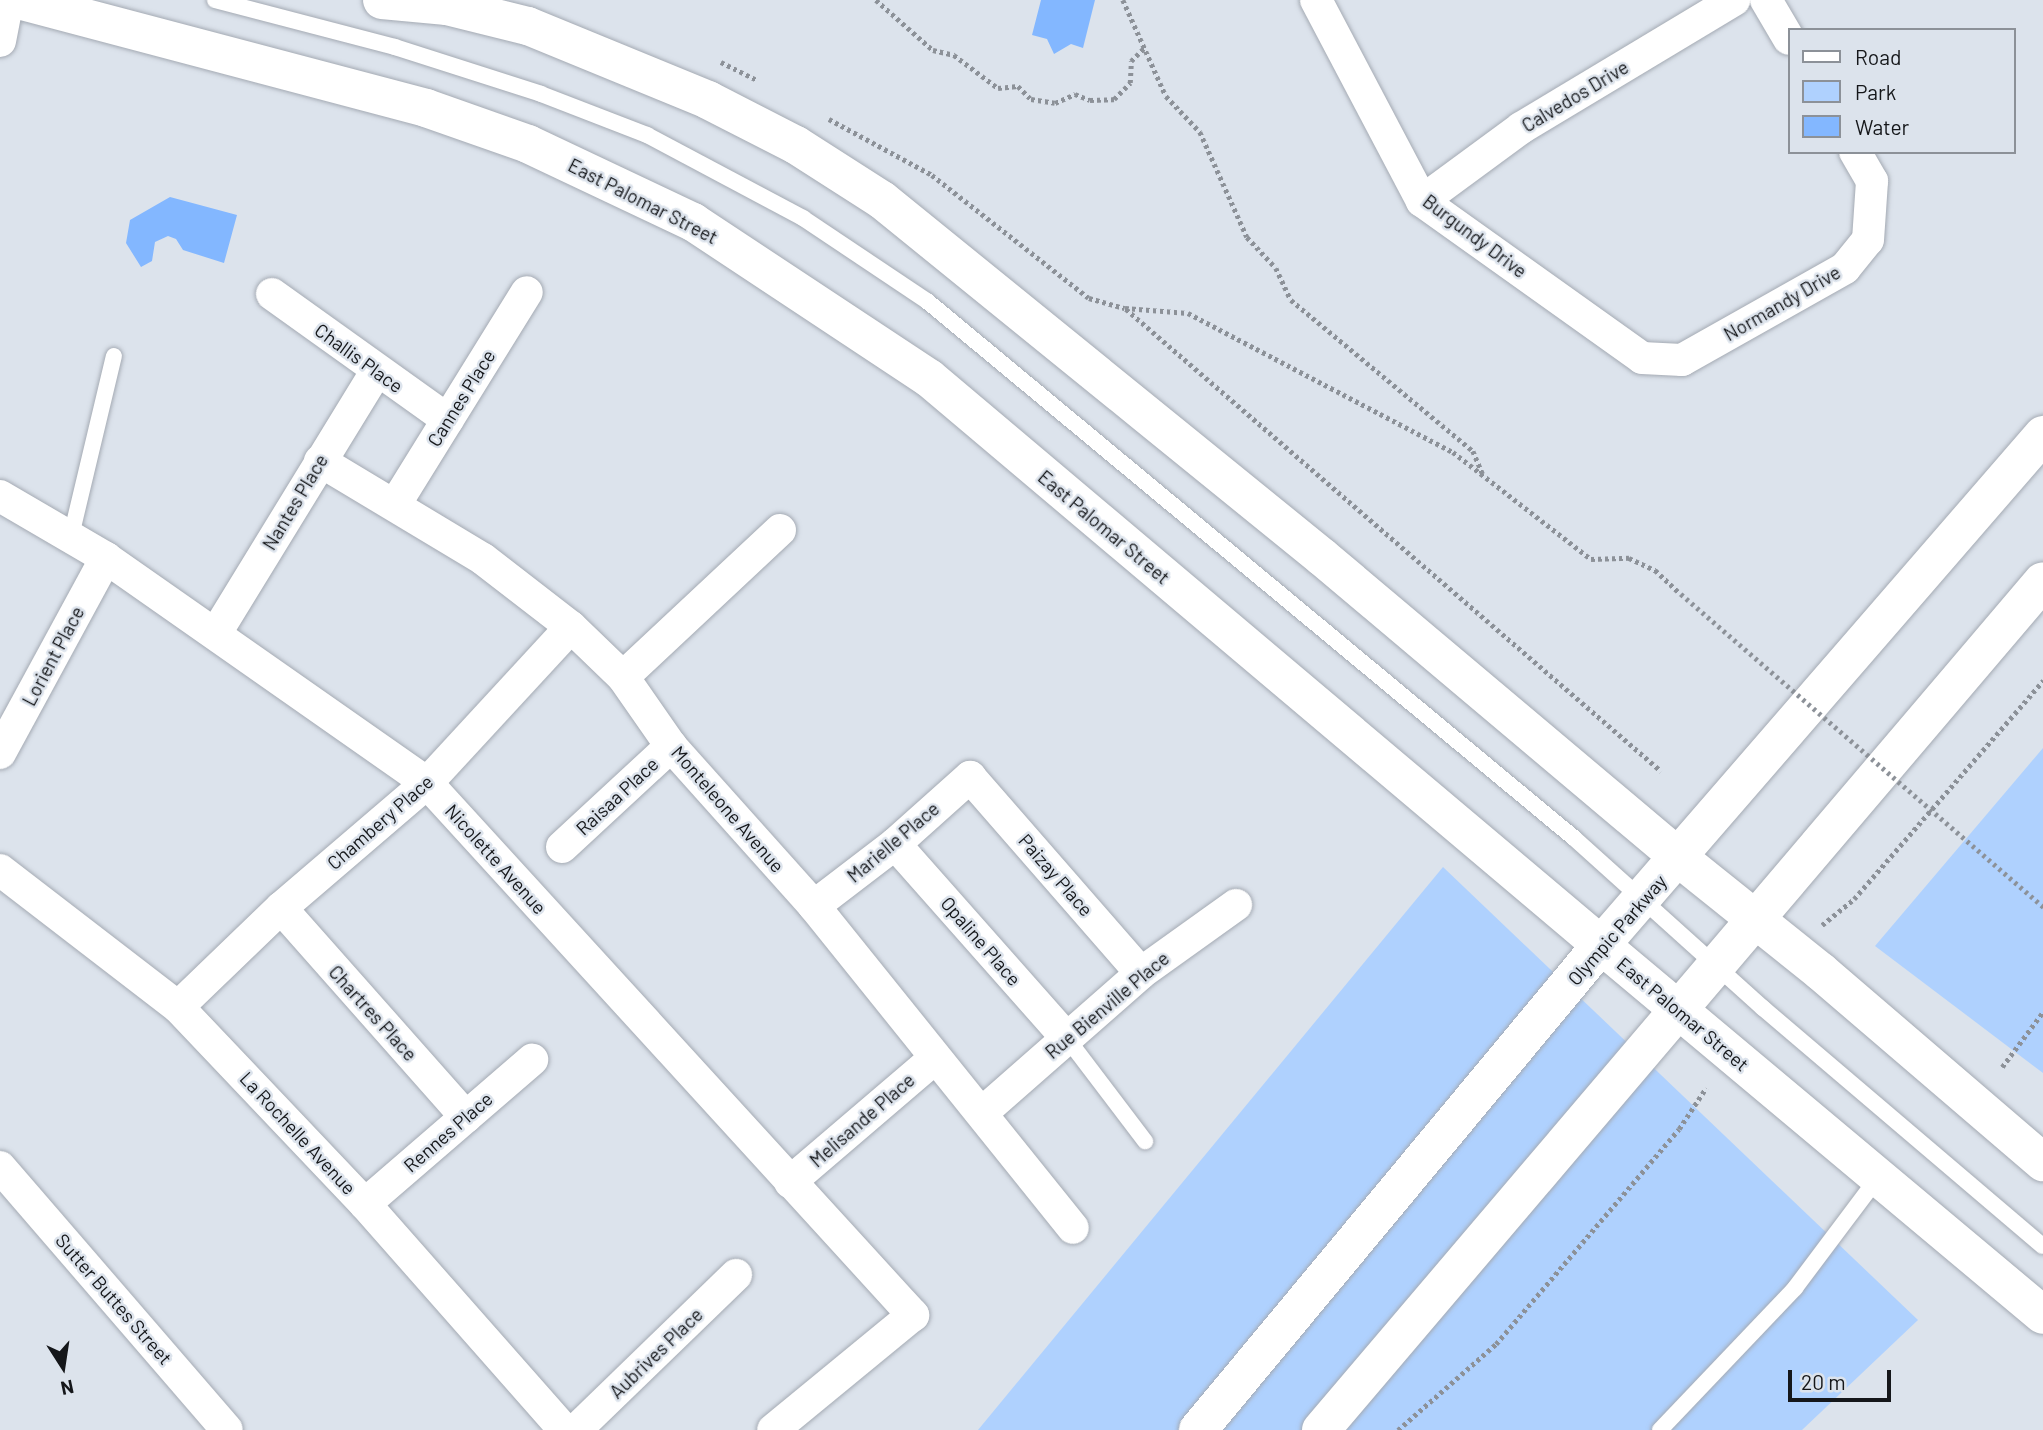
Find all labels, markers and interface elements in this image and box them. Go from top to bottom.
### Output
legend [1787,28,2015,154]
text: Road [1855,44,1901,69]
street label: Calvedos Drive [1518,55,1632,137]
text: Park [1855,79,1896,104]
text: Water [1855,114,1909,139]
street label: East Palomar Street [564,153,722,249]
street label: Burgundy Drive [1419,190,1531,282]
street label: Normandy Drive [1720,260,1844,346]
street label: Challis Place [311,318,407,398]
street label: Cannes Place [422,345,500,451]
street label: Nantes Place [258,450,332,554]
street label: East Palomar Street [1034,465,1174,589]
street label: Lorient Place [17,602,89,710]
street label: Monteleone Avenue [667,741,789,877]
street label: Raisaa Place [571,752,663,840]
street label: Chambery Place [322,770,438,874]
street label: Marielle Place [842,797,944,887]
street label: Nicolette Avenue [441,799,551,919]
street label: Paizay Place [1014,829,1098,921]
street label: Olympic Parkway [1563,870,1671,990]
street label: Opaline Place [936,892,1026,990]
street label: Rue Bienville Place [1040,947,1174,1063]
street label: East Palomar Street [1613,952,1753,1076]
street label: Chartres Place [324,961,422,1065]
street label: La Rochelle Avenue [235,1067,361,1199]
street label: Melisande Place [805,1068,919,1172]
street label: Rennes Place [399,1087,497,1177]
street label: Sutter Buttes Street [51,1229,177,1369]
street label: Aubrives Place [605,1303,707,1403]
north arrow [28,1332,98,1402]
scale bar [1791,1356,1894,1400]
text: 20 m [1801,1369,1846,1394]
text: N [59,1375,76,1401]

